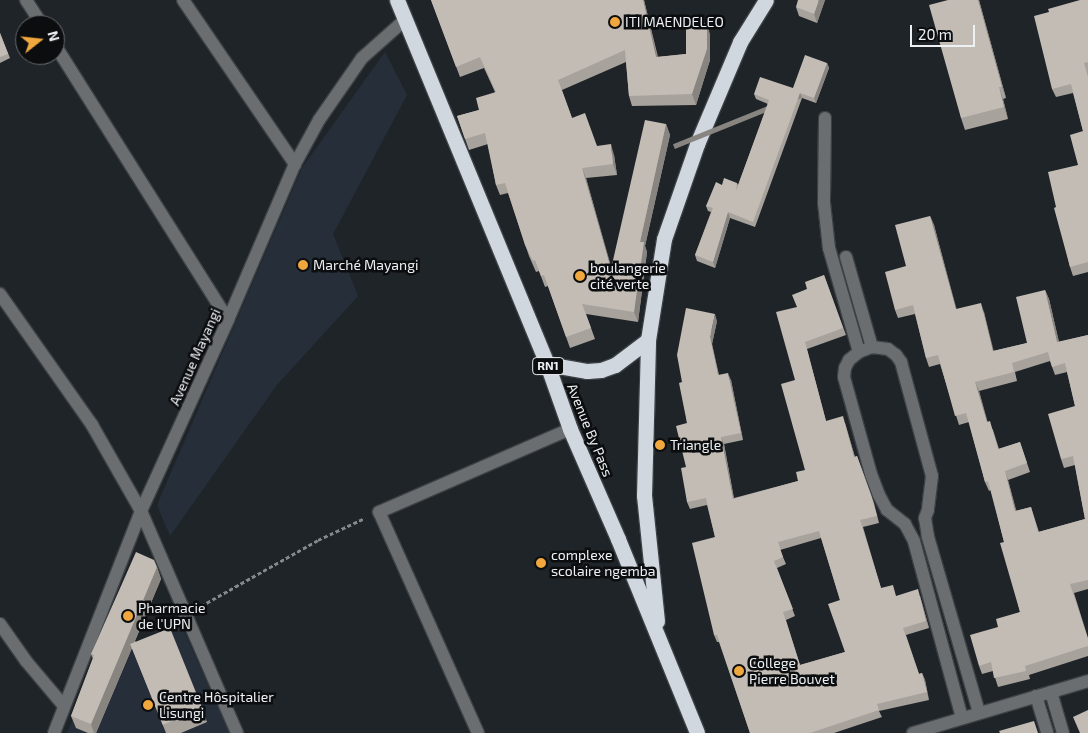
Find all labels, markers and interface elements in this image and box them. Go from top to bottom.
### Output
place label: ITI MAENDELEO [625,14,724,30]
north arrow [15,15,65,65]
scale bar [913,15,978,47]
marker: ITI MAENDELEO [609,16,621,28]
text: 20 m [918,25,952,43]
text: N [44,29,64,43]
place label: Marché Mayangi [313,257,418,273]
marker: Marché Mayangi [297,259,309,271]
place label: boulangerie cité verte [590,260,666,292]
marker: boulangerie cité verte [574,270,586,282]
street label: Avenue Mayangi [166,306,224,408]
road number: RN1 [532,356,564,376]
street label: Avenue By Pass [564,381,616,479]
place label: Triangle [670,437,721,453]
marker: Triangle [654,439,666,451]
place label: complexe scolaire ngemba [551,547,656,580]
marker: complexe scolaire ngemba [535,557,547,569]
place label: Pharmacie de l'UPN [138,600,205,632]
marker: Pharmacie de l'UPN [122,610,134,622]
place label: College Pierre Bouvet [749,655,835,688]
marker: College Pierre Bouvet [733,665,745,677]
place label: Centre Hôspitalier Lisungi [159,689,274,722]
marker: Centre Hôspitalier Lisungi [141,698,155,712]

